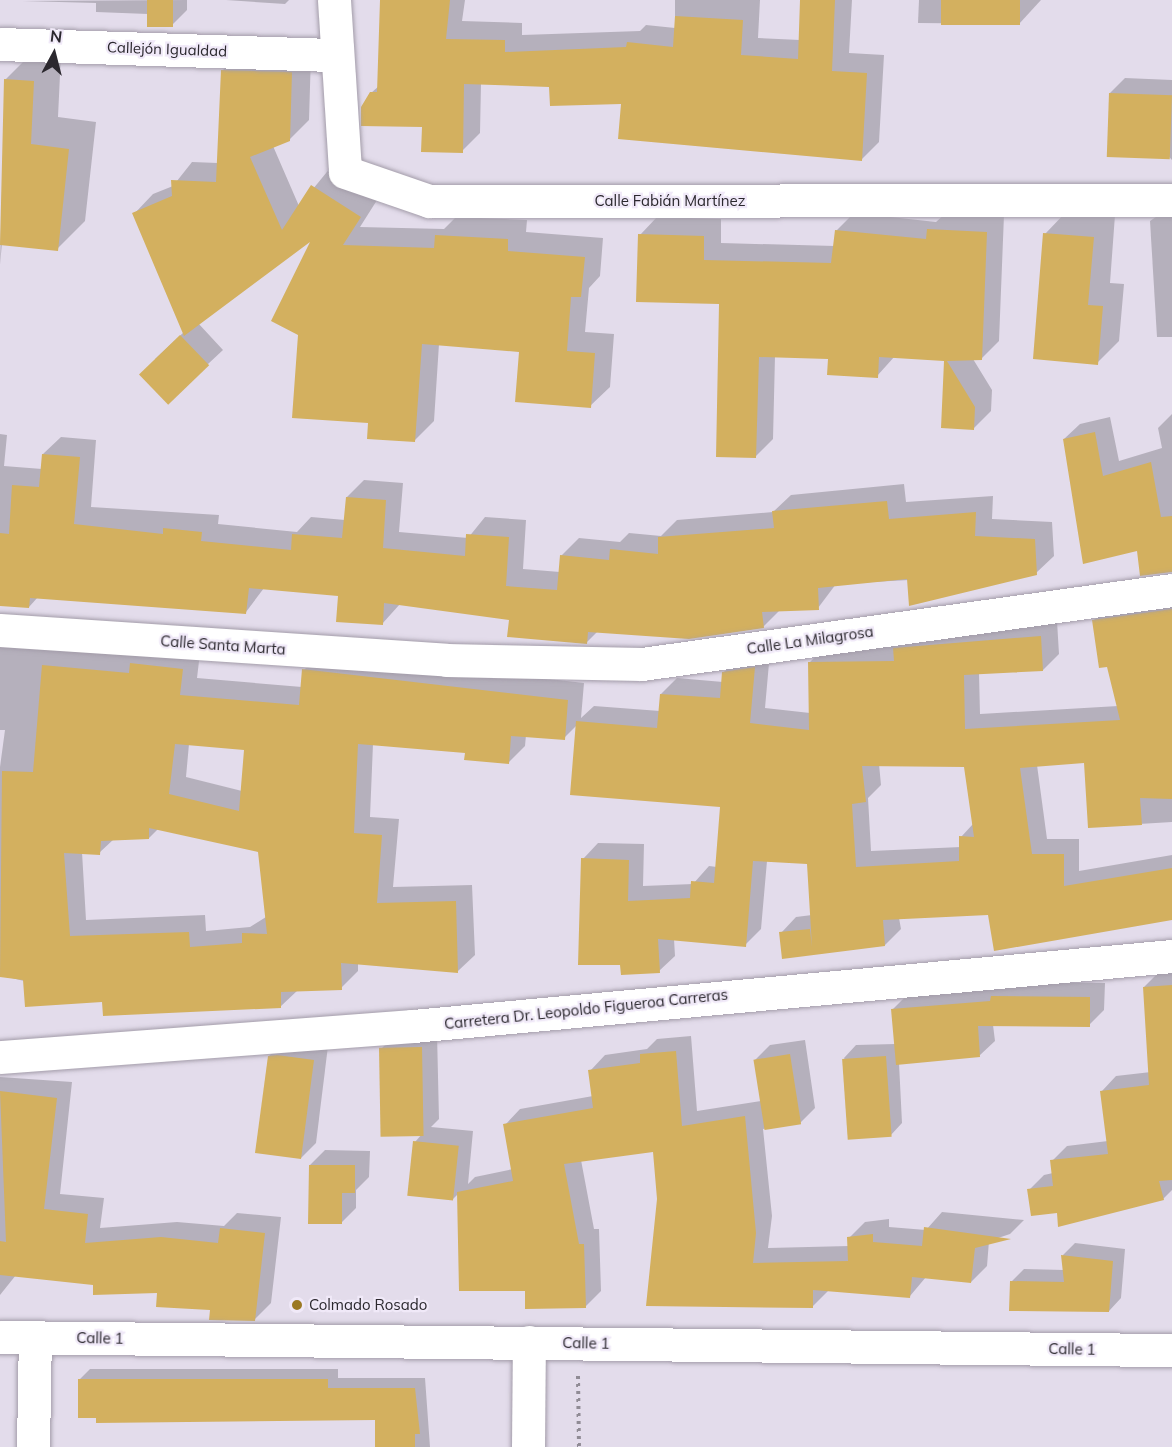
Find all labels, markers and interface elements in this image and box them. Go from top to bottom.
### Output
north arrow [24,24,84,84]
text: N [49,25,63,47]
street label: Callejón Igualdad [107,38,227,60]
street label: Calle Fabián Martínez [595,192,745,210]
street label: Calle La Milagrosa [746,622,874,658]
street label: Calle Santa Marta [160,632,286,658]
street label: Carretera Dr. Leopoldo Figueroa Carreras [443,985,729,1033]
place label: Colmado Rosado [309,1296,427,1314]
marker: Colmado Rosado [290,1298,304,1312]
street label: Calle 1 [76,1329,124,1347]
street label: Calle 1 [562,1334,610,1352]
street label: Calle 1 [1048,1340,1096,1358]

